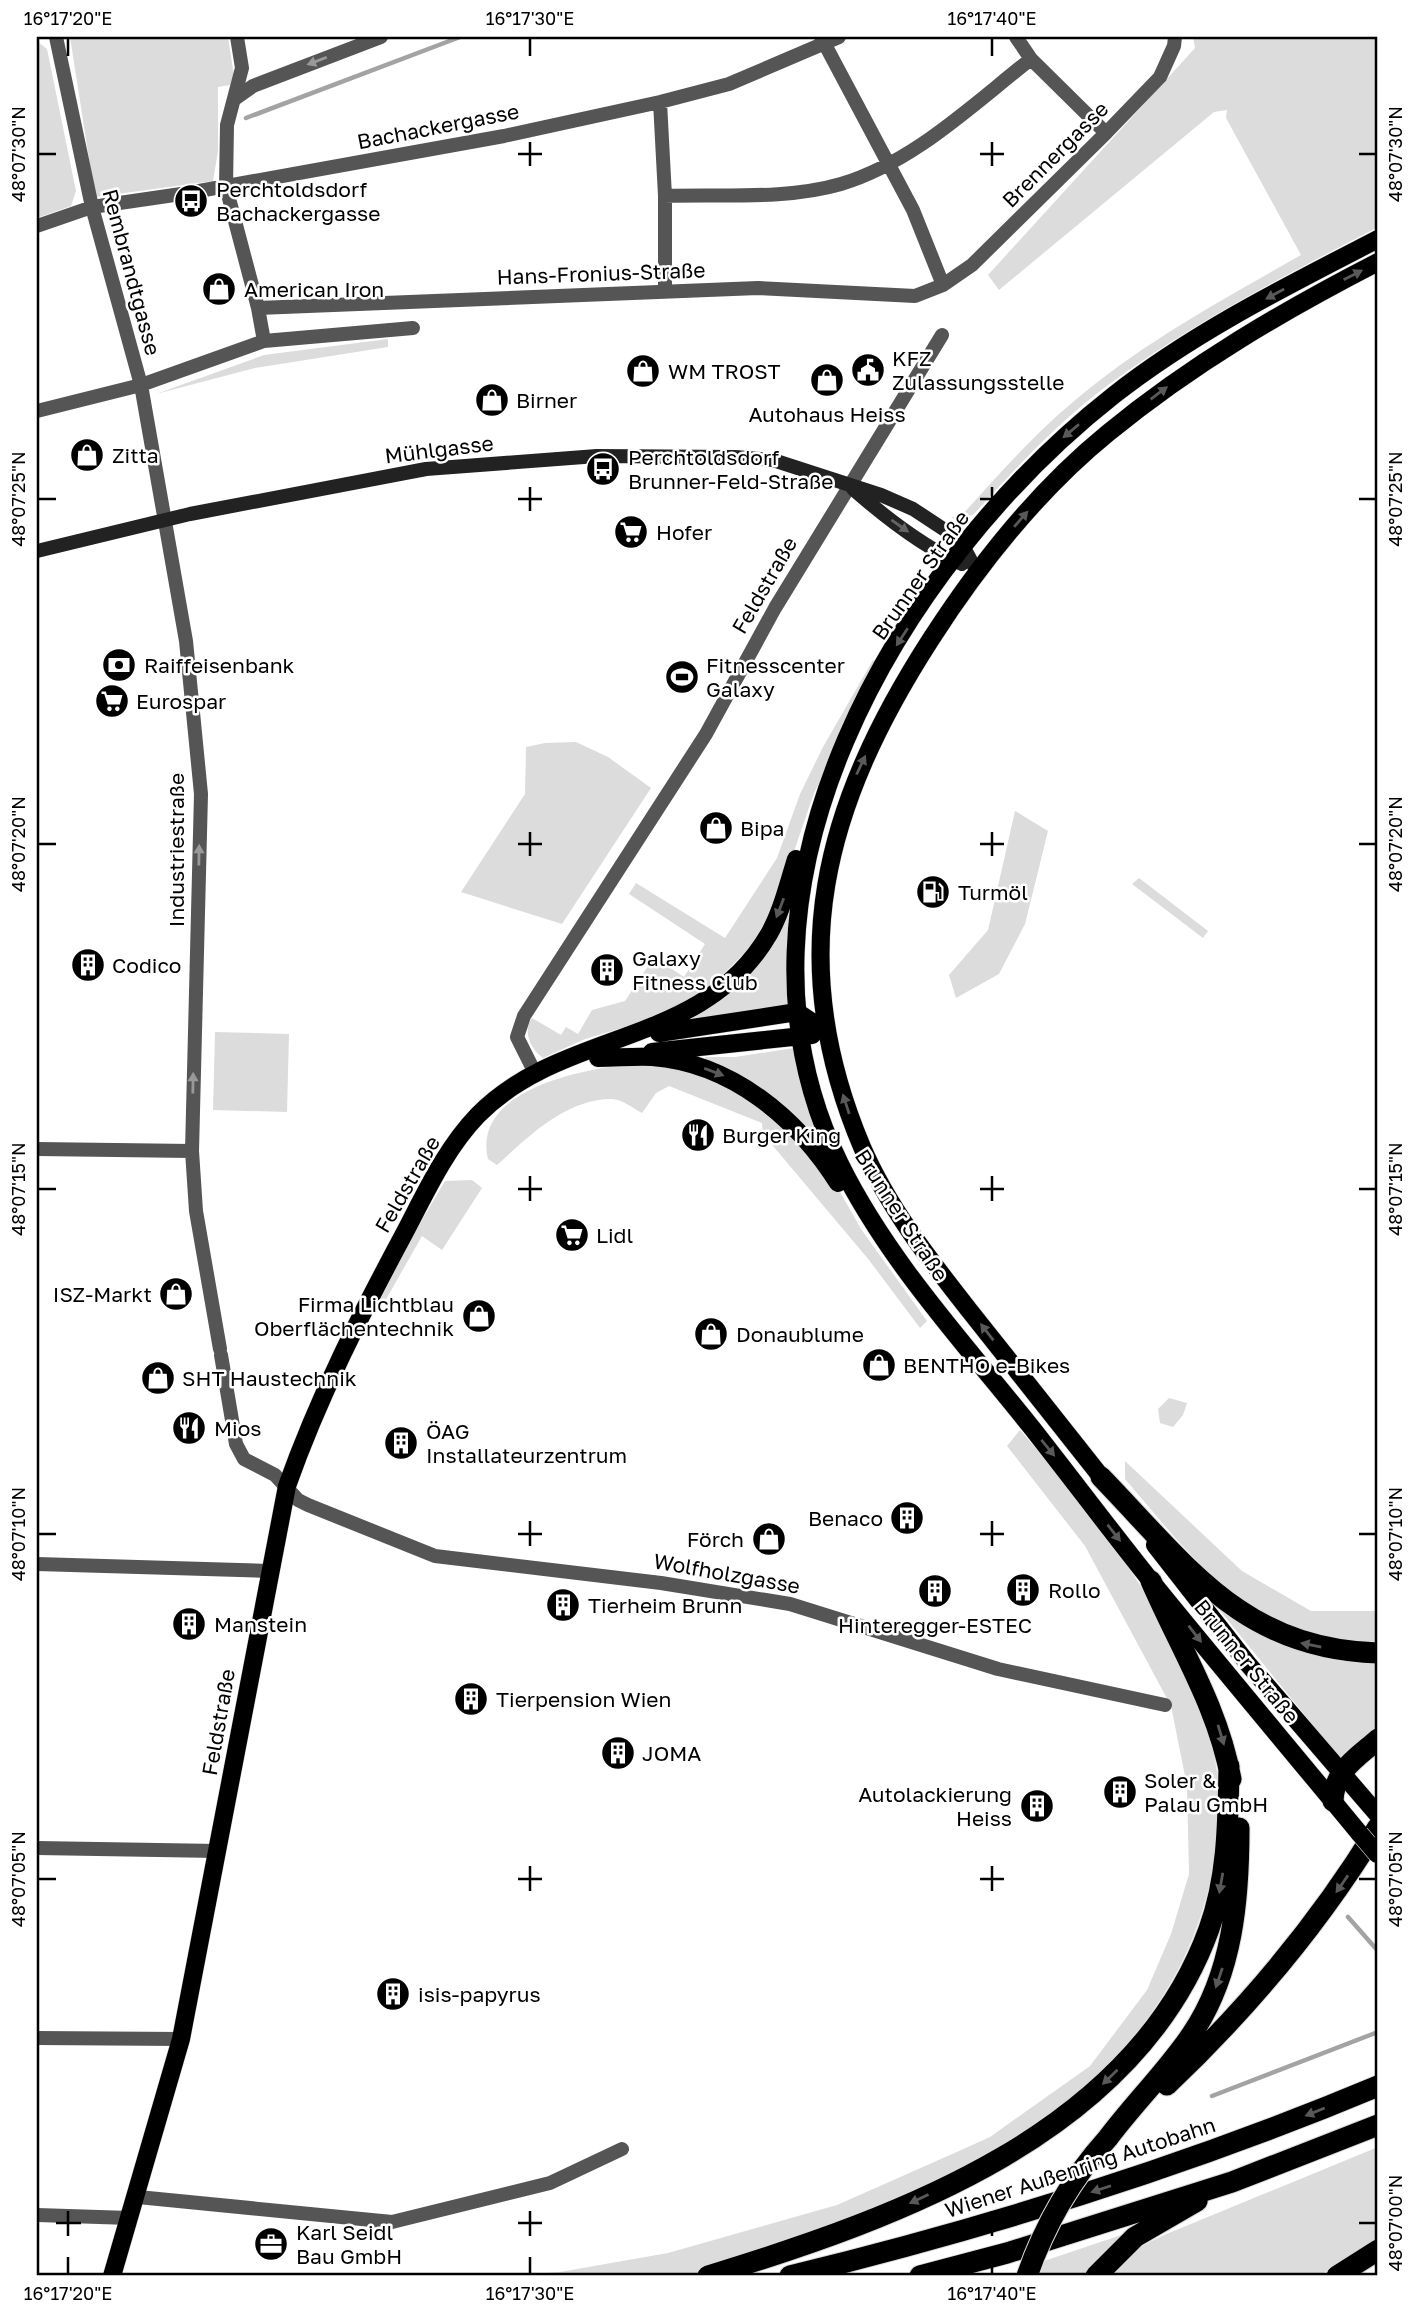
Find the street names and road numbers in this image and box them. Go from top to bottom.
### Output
street label: Brennergasse [997,96,1113,212]
street label: Bachackergasse [355,98,521,154]
street label: Rembrandtgasse [97,186,167,358]
street label: Hans-Fronius-Straße [496,256,706,290]
street label: Mühlgasse [383,429,495,469]
street label: Brunner Straße [866,505,974,645]
street label: Feldstraße [726,532,802,638]
street label: Industriestraße [163,773,189,927]
street label: Feldstraße [369,1131,445,1237]
street label: Brunner Straße [850,1144,954,1286]
street label: Wolfholzgasse [652,1547,802,1599]
street label: Brunner Straße [1189,1594,1305,1728]
street label: Feldstraße [196,1667,240,1777]
street label: Wiener Außenring Autobahn [941,2111,1219,2223]

